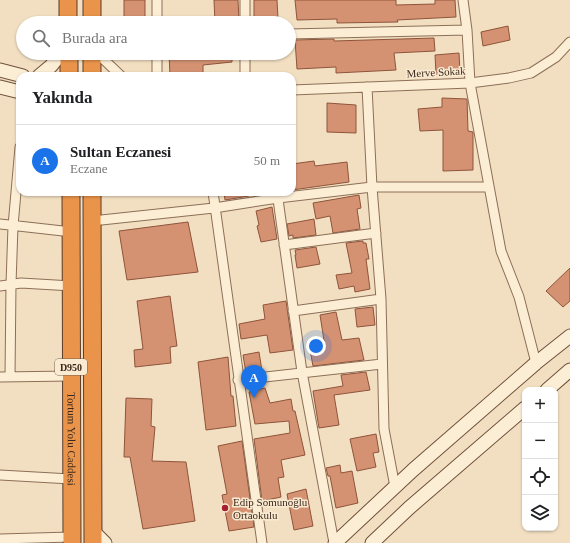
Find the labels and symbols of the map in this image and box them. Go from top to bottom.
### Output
street label: Merve Sokak [406,64,466,80]
your location [306,336,326,356]
road number: D950 [55,359,87,375]
pin: A [241,365,267,398]
street label: Tortum Yolu Caddesi [66,392,78,486]
place label: Edip Somunoğlu Ortaokulu [233,496,308,521]
marker: Edip Somunoğlu Ortaokulu [220,503,230,513]

